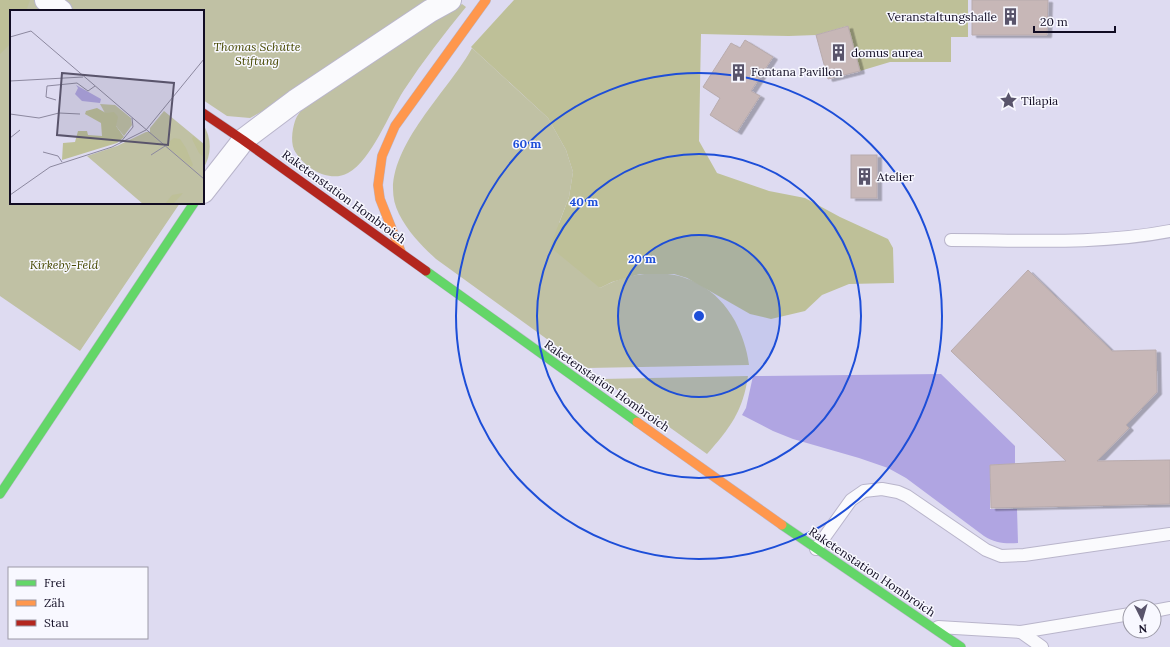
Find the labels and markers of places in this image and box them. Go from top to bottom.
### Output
building icon: Veranstaltungshalle [1000,7,1020,27]
place label: Veranstaltungshalle [886,9,997,24]
building icon: domus aurea [828,43,848,63]
place label: domus aurea [851,45,923,60]
building icon: Fontana Pavillon [728,62,748,82]
place label: Fontana Pavillon [751,64,843,79]
place icon: Tilapia [998,91,1018,111]
place label: Tilapia [1021,93,1058,108]
building icon: Atelier [854,167,874,187]
place label: Atelier [876,169,915,184]
centre of rings [692,309,706,323]

